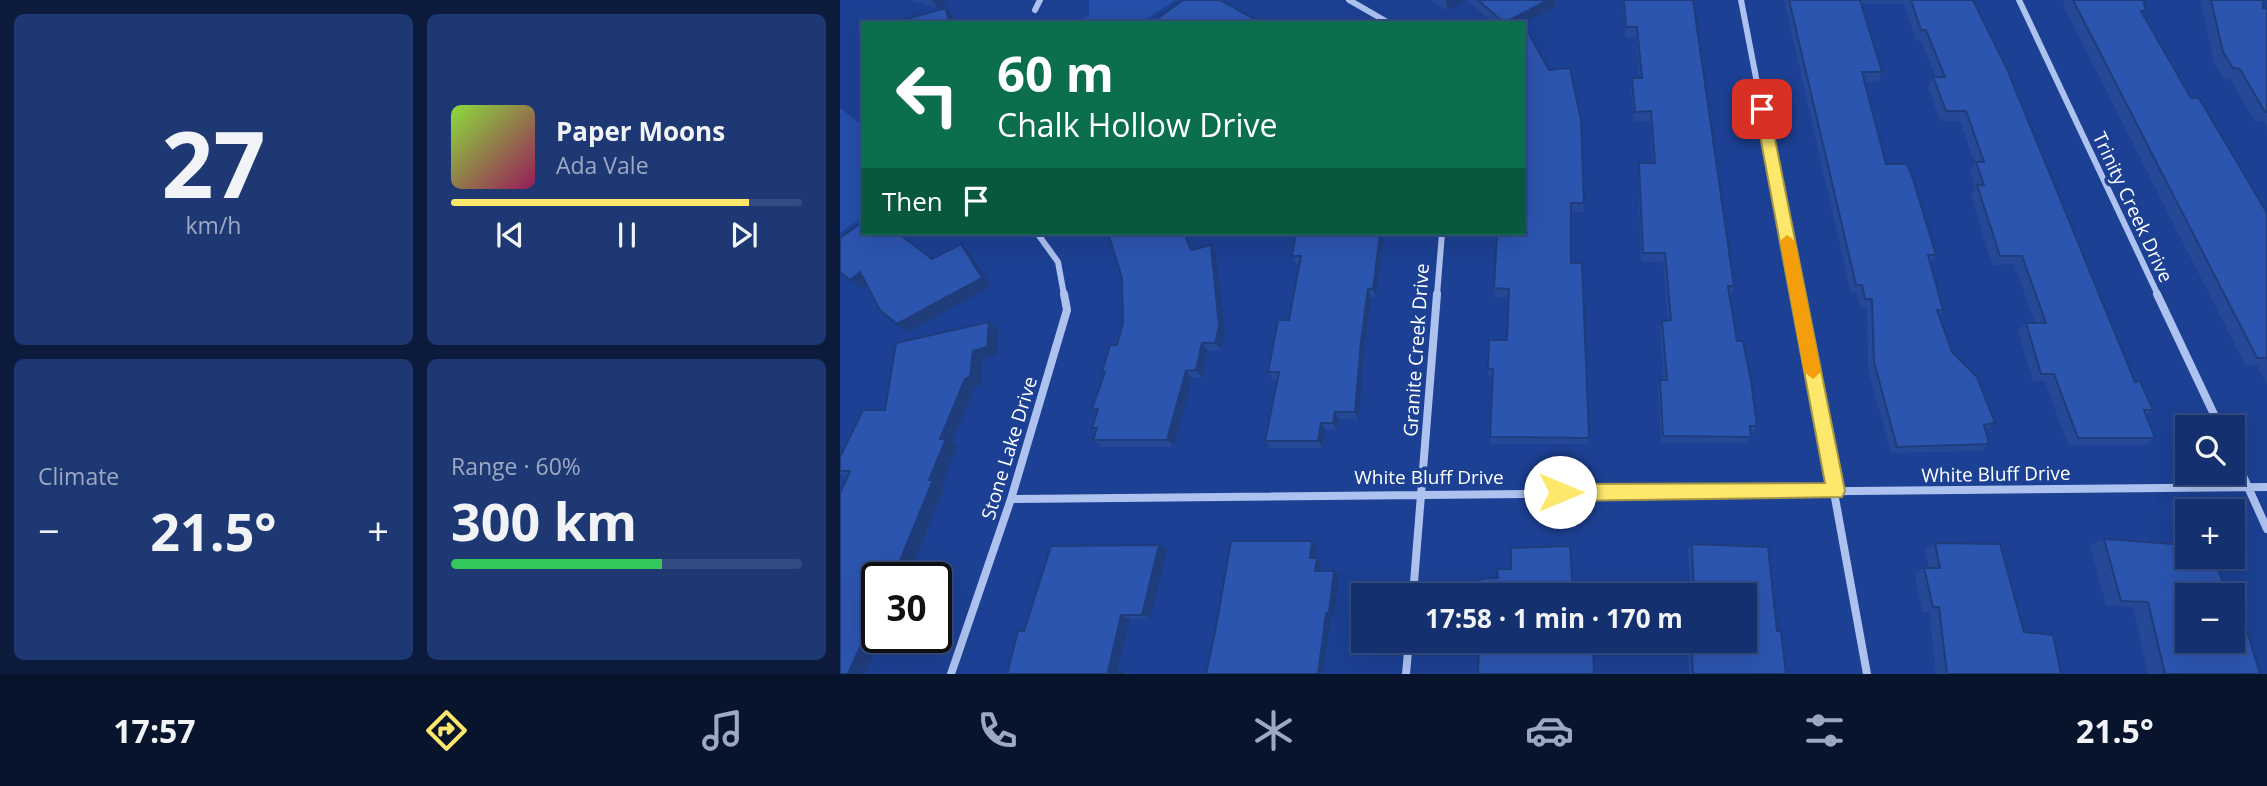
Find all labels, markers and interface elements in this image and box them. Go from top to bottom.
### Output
text: 60 m [997,40,1114,106]
icon: left [882,49,973,140]
pin [1732,79,1792,139]
icon: arrive [1743,90,1781,128]
text: 27 [161,101,266,225]
text: Chalk Hollow Drive [997,103,1277,146]
text: Paper Moons [556,113,725,149]
street label: Trinity Creek Drive [2087,128,2179,286]
text: Ada Vale [556,149,649,181]
icon: arrive [957,182,995,220]
text: Then [882,183,943,219]
text: km/h [186,209,241,241]
icon: previous [491,216,529,254]
icon: pause [608,216,646,254]
icon: next [725,216,763,254]
street label: Granite Creek Drive [1397,263,1435,437]
street label: Stone Lake Drive [975,373,1043,523]
map controls [2175,415,2245,653]
button: search [2175,415,2245,485]
text: Range · 60% [451,450,581,482]
position arrow [1523,455,1597,529]
text: Climate [38,460,119,492]
street label: White Bluff Drive [1921,460,2071,488]
street label: White Bluff Drive [1354,464,1504,490]
text: 300 km [451,485,637,556]
text: 21.5° [150,495,277,566]
button: + [2175,499,2245,569]
text: − [38,504,60,556]
text: + [367,504,389,556]
speed limit sign: 30 [861,562,952,653]
button: − [2175,583,2245,653]
text: 17:58 · 1 min · 170 m [1425,600,1683,636]
icon: directions [422,706,471,755]
icon: music [698,706,747,755]
icon: phone [973,706,1022,755]
icon: climate [1249,706,1298,755]
icon: car [1525,706,1574,755]
icon: filters [1800,706,1849,755]
text: 17:57 [113,709,196,752]
text: 21.5° [2076,709,2154,752]

